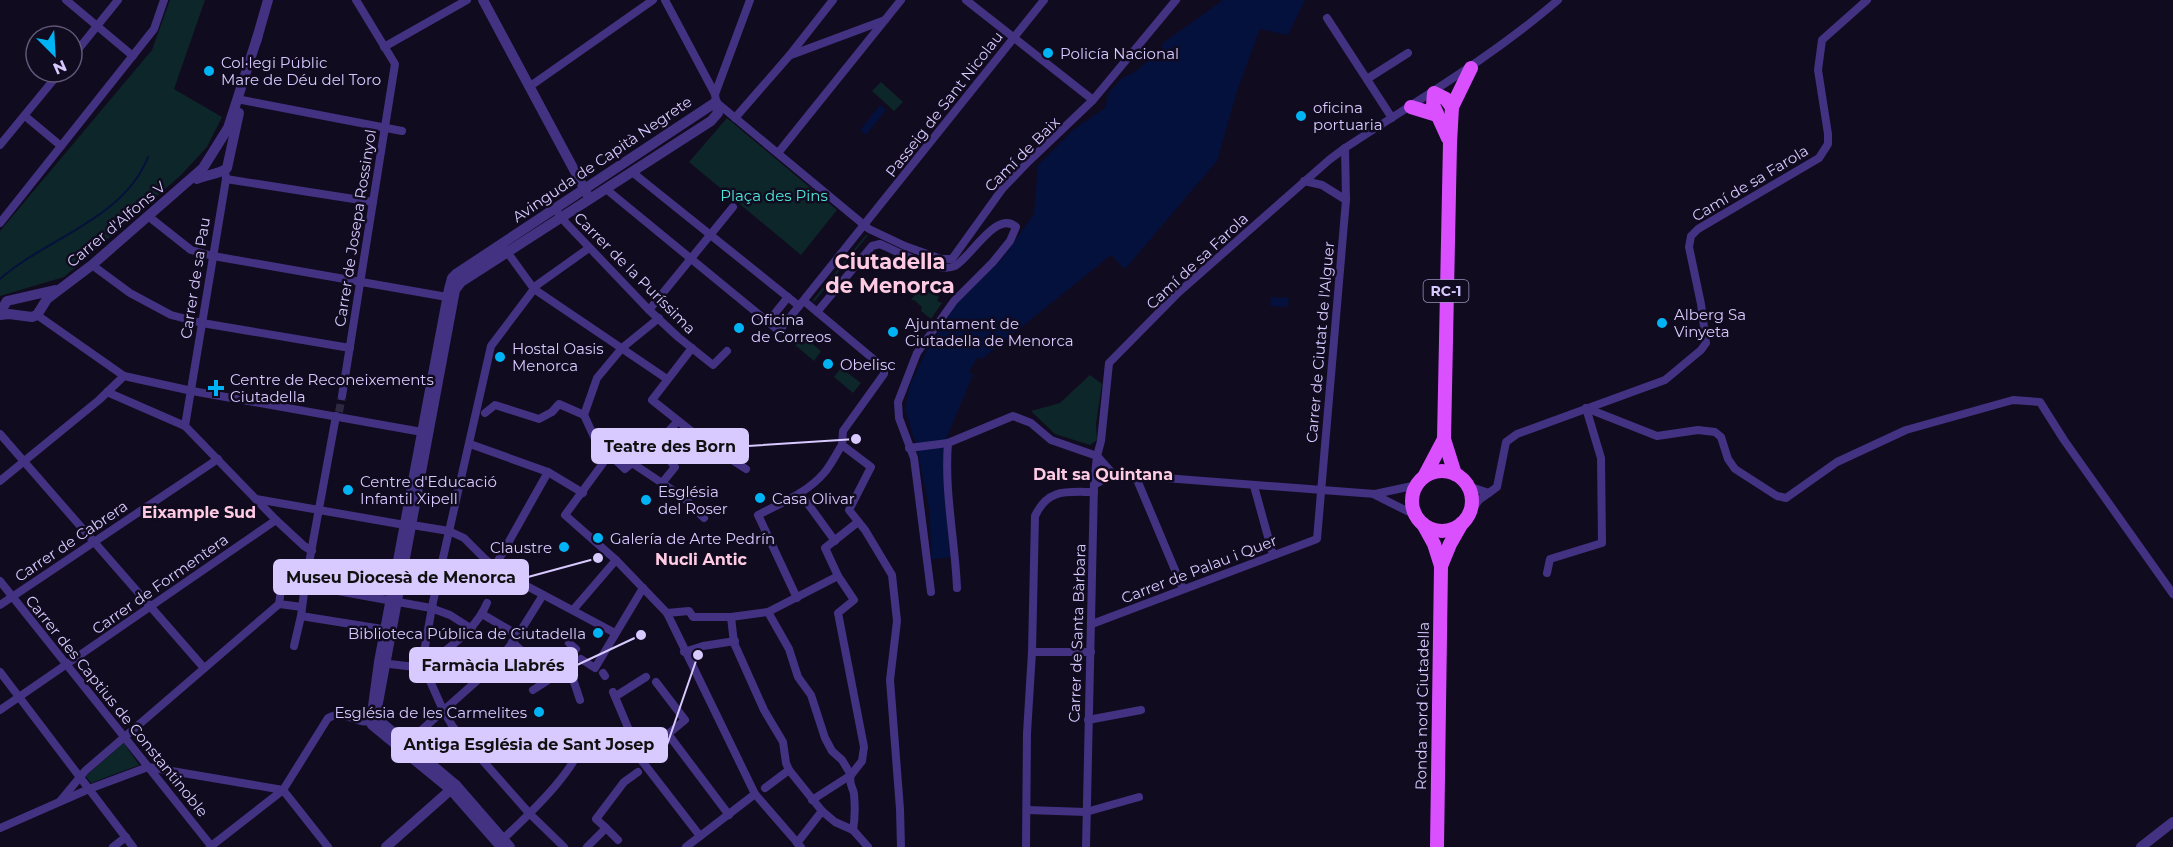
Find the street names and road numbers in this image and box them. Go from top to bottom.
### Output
street label: Passeig de Sant Nicolau [881,27,1007,181]
street label: Avinguda de Capità Negrete [509,92,695,226]
street label: Camí de Baix [980,112,1064,196]
street label: Carrer de Josepa Rossinyol [330,128,380,328]
street label: Camí de sa Farola [1688,141,1812,225]
street label: Carrer d'Alfons V [63,177,170,271]
street label: Carrer de la Puríssima [570,208,700,338]
street label: Camí de sa Farola [1142,209,1252,313]
street label: Carrer de sa Pau [176,216,214,340]
street label: Carrer de Ciutat de l'Alguer [1302,240,1338,444]
road number: RC-1 [1424,280,1468,302]
street label: Carrer de Cabrera [11,496,131,586]
street label: Carrer de Formentera [88,530,232,638]
street label: Carrer de Palau i Quer [1118,531,1280,607]
street label: Carrer de Santa Bàrbara [1064,543,1090,723]
street label: Carrer des Captius de Constantinoble [22,591,212,821]
street label: Ronda nord Ciutadella [1411,622,1433,790]

